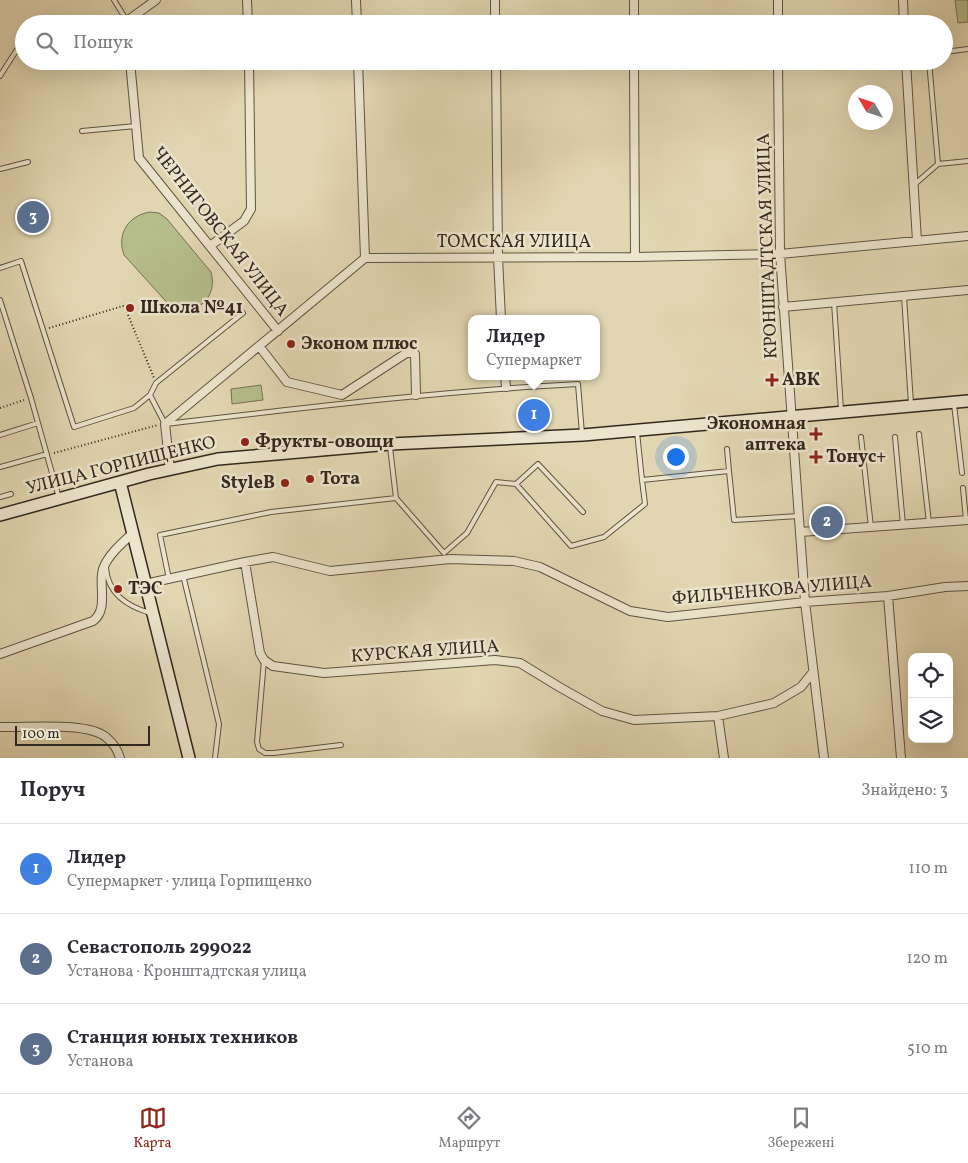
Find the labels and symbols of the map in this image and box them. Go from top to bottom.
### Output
north arrow [848,85,893,130]
street label: КРОНШТАДТСКАЯ УЛИЦА [752,132,784,359]
street label: ЧЕРНИГОВСКАЯ УЛИЦА [146,142,294,322]
pin: 3 [17,198,49,236]
street label: ТОМСКАЯ УЛИЦА [437,230,592,255]
place label: Школа №41 [140,296,243,321]
marker: Школа №41 [124,302,136,314]
place label: Эконом плюс [301,332,418,357]
marker: Эконом плюс [285,338,297,350]
place label: АВК [782,368,820,393]
marker: АВК [766,374,778,386]
pin: 1 [518,396,550,434]
place label: Экономная аптека [707,412,806,458]
marker: Экономная аптека [810,428,822,440]
street label: УЛИЦА ГОРПИЩЕНКО [24,430,218,502]
place label: Фрукты-овощи [255,430,394,455]
marker: Фрукты-овощи [239,436,251,448]
your location [663,444,689,470]
place label: Тонус+ [826,445,886,470]
marker: Тонус+ [810,451,822,463]
place label: Тота [320,467,360,492]
place label: StyleB [221,471,275,496]
marker: Тота [304,473,316,485]
marker: StyleB [279,477,291,489]
pin: 2 [811,503,843,541]
street label: ФИЛЬЧЕНКОВА УЛИЦА [671,570,873,612]
place label: ТЭС [128,577,163,602]
marker: ТЭС [112,583,124,595]
street label: КУРСКАЯ УЛИЦА [350,634,500,670]
scale bar [15,723,150,746]

